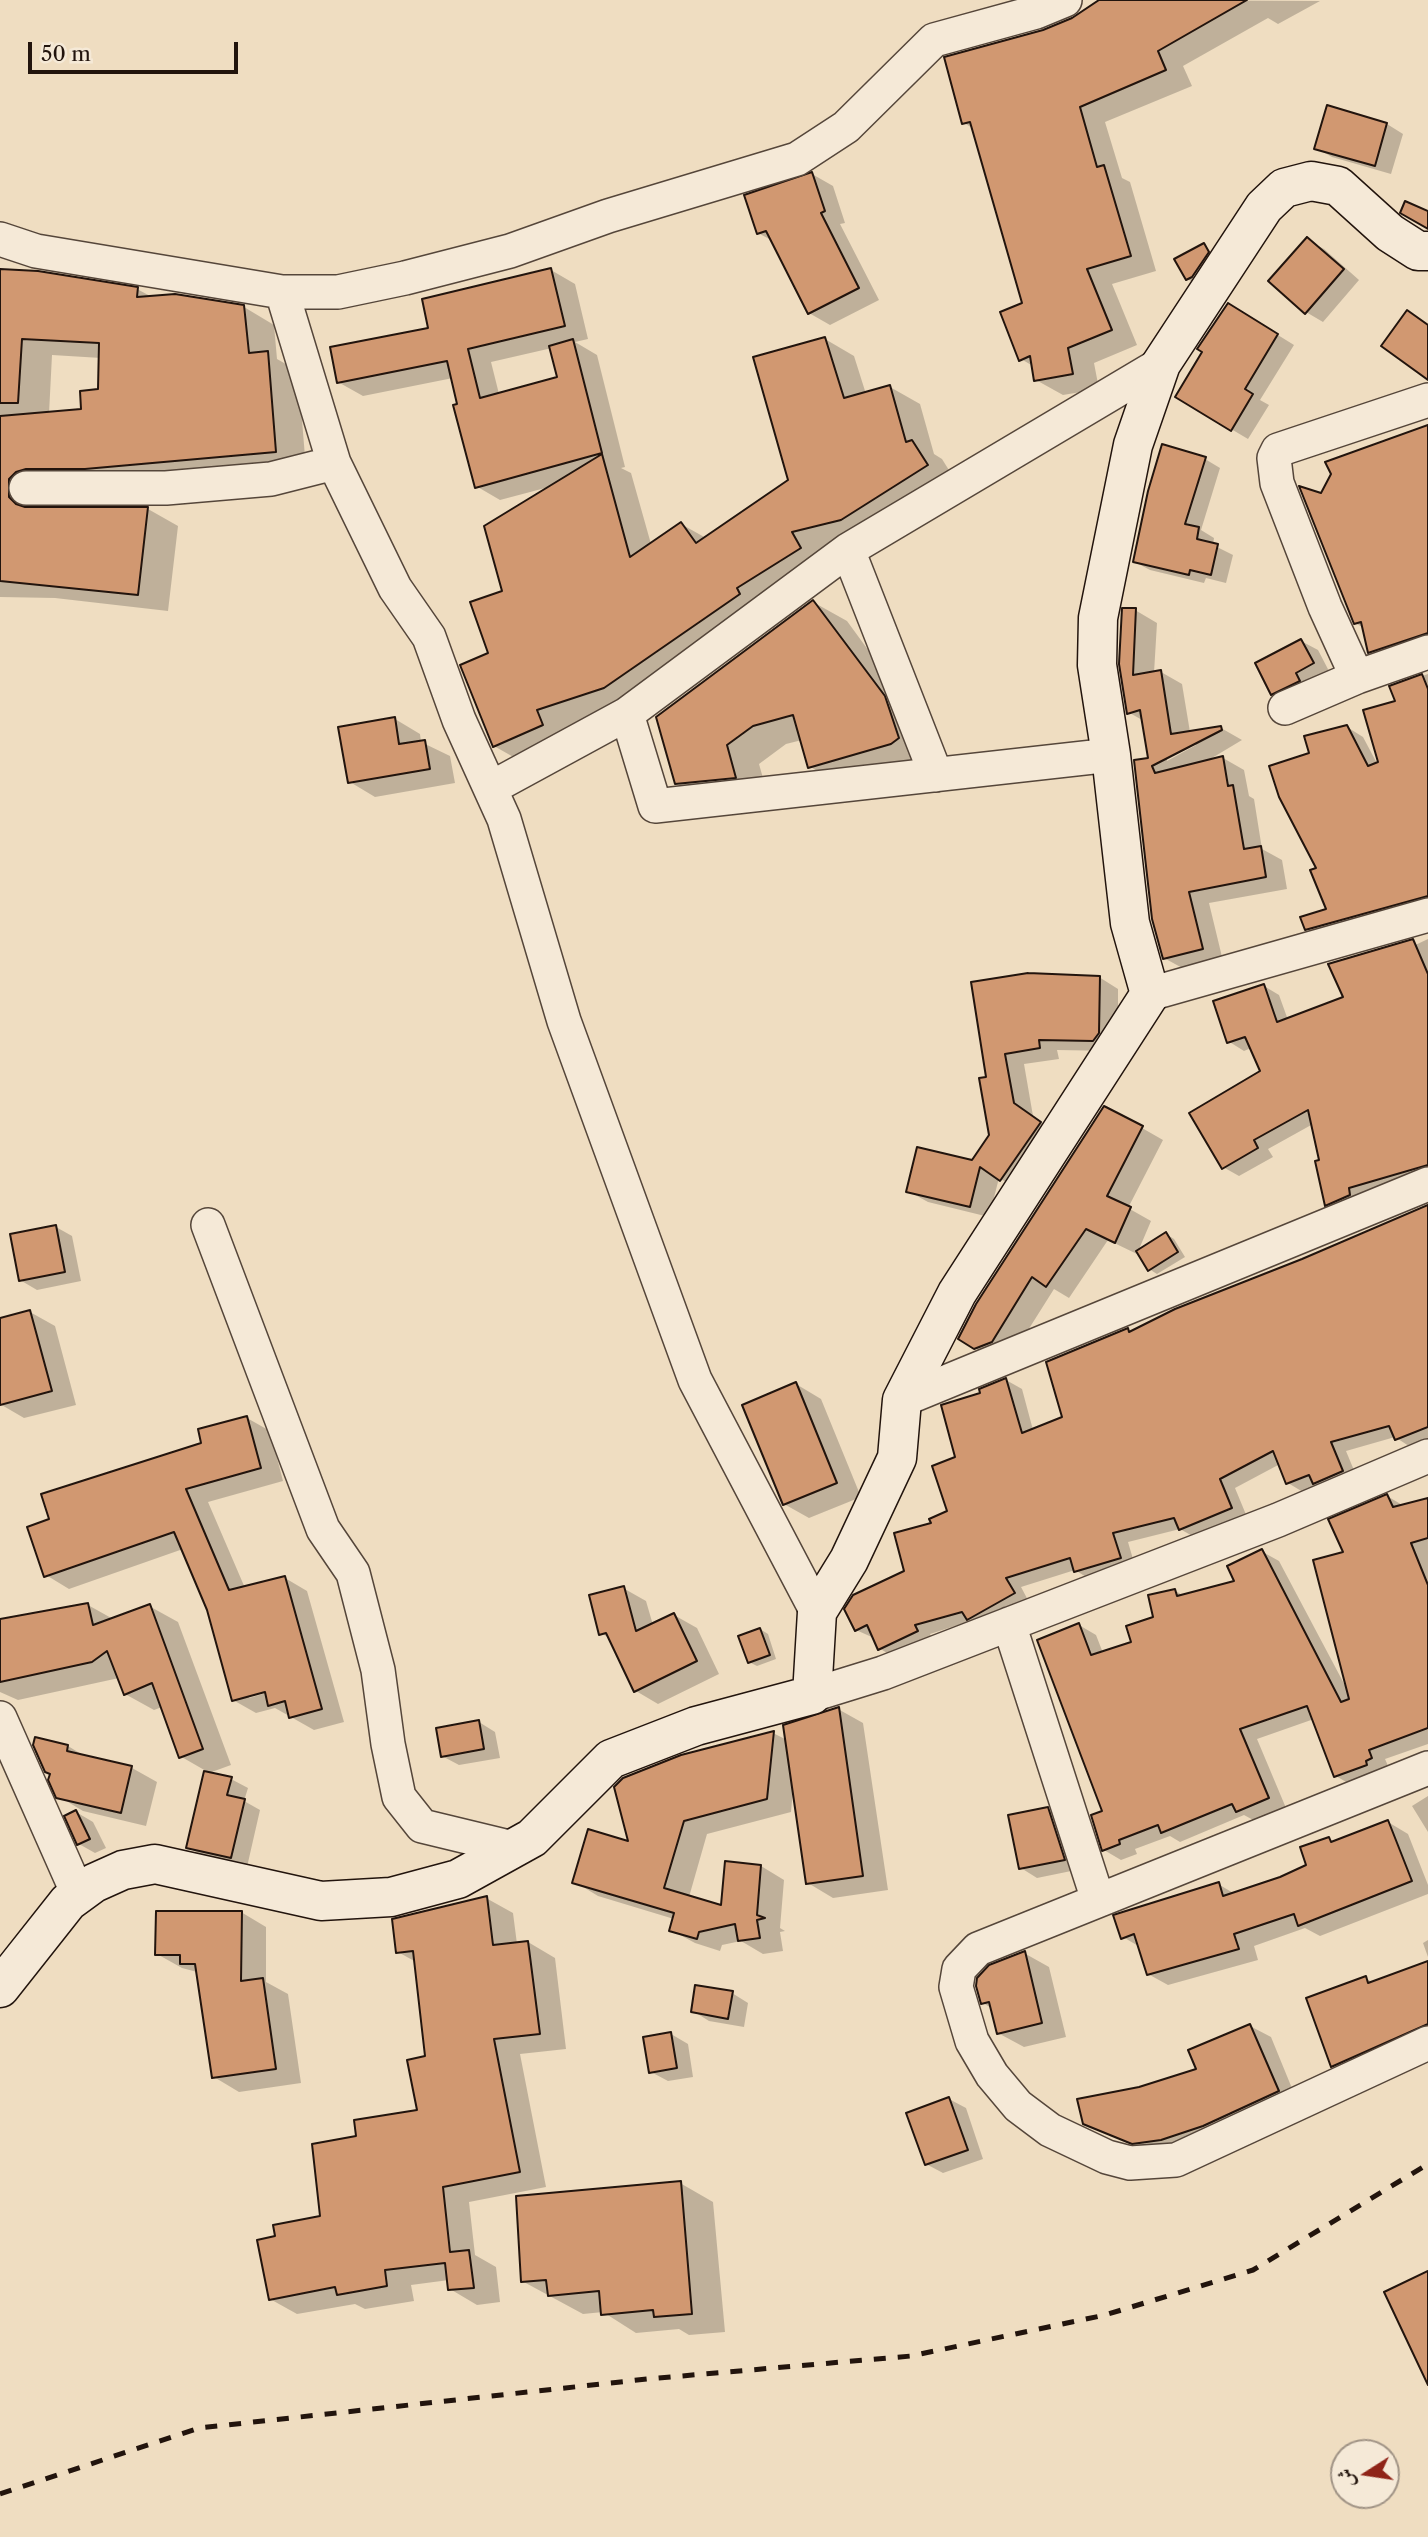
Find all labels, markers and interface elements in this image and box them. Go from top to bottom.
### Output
scale bar [32,28,242,72]
text: 50 m [41,41,91,66]
north arrow [1330,2439,1400,2509]
text: ش [1333,2466,1359,2490]

